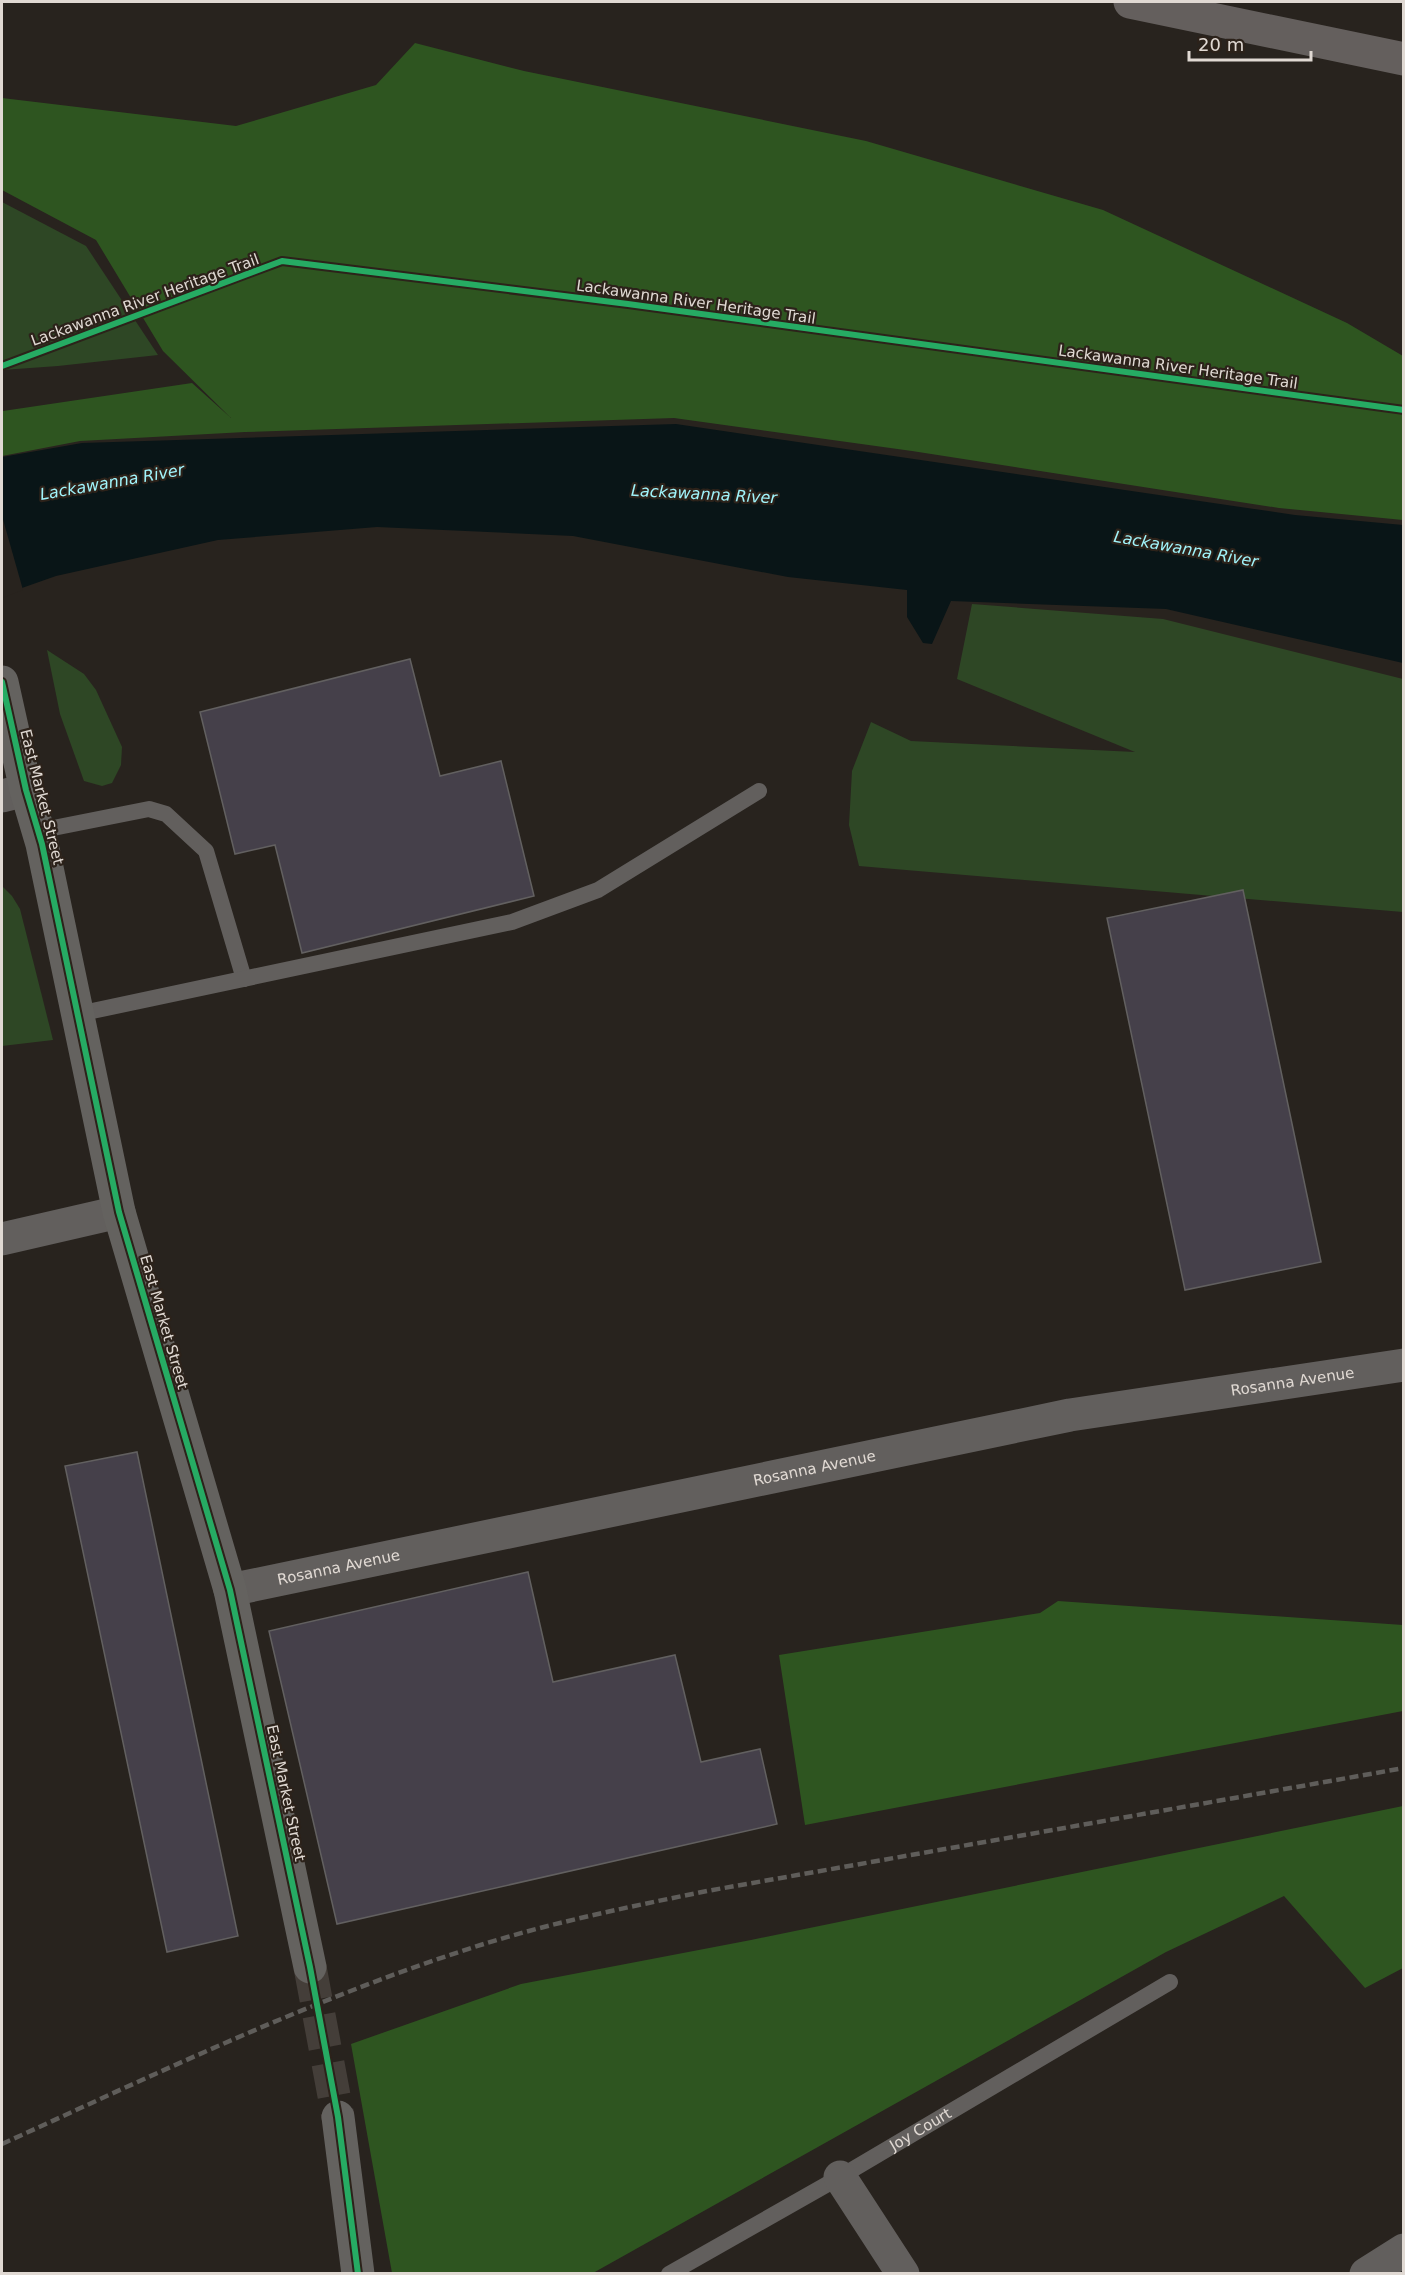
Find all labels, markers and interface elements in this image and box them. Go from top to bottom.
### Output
scale bar [1189,24,1310,62]
text: 20 m [1198,34,1244,55]
street label: Lackawanna River Heritage Trail [28,250,262,350]
street label: Lackawanna River Heritage Trail [575,276,817,328]
street label: Lackawanna River Heritage Trail [1057,341,1299,393]
water label: Lackawanna River [38,460,187,504]
water label: Lackawanna River [631,481,779,507]
water label: Lackawanna River [1112,527,1261,571]
street label: East Market Street [16,727,68,867]
street label: East Market Street [136,1253,192,1391]
street label: Rosanna Avenue [1229,1364,1356,1400]
street label: Rosanna Avenue [752,1447,877,1490]
street label: Rosanna Avenue [276,1546,402,1589]
street label: East Market Street [263,1723,309,1863]
street label: Joy Court [885,2104,955,2155]

